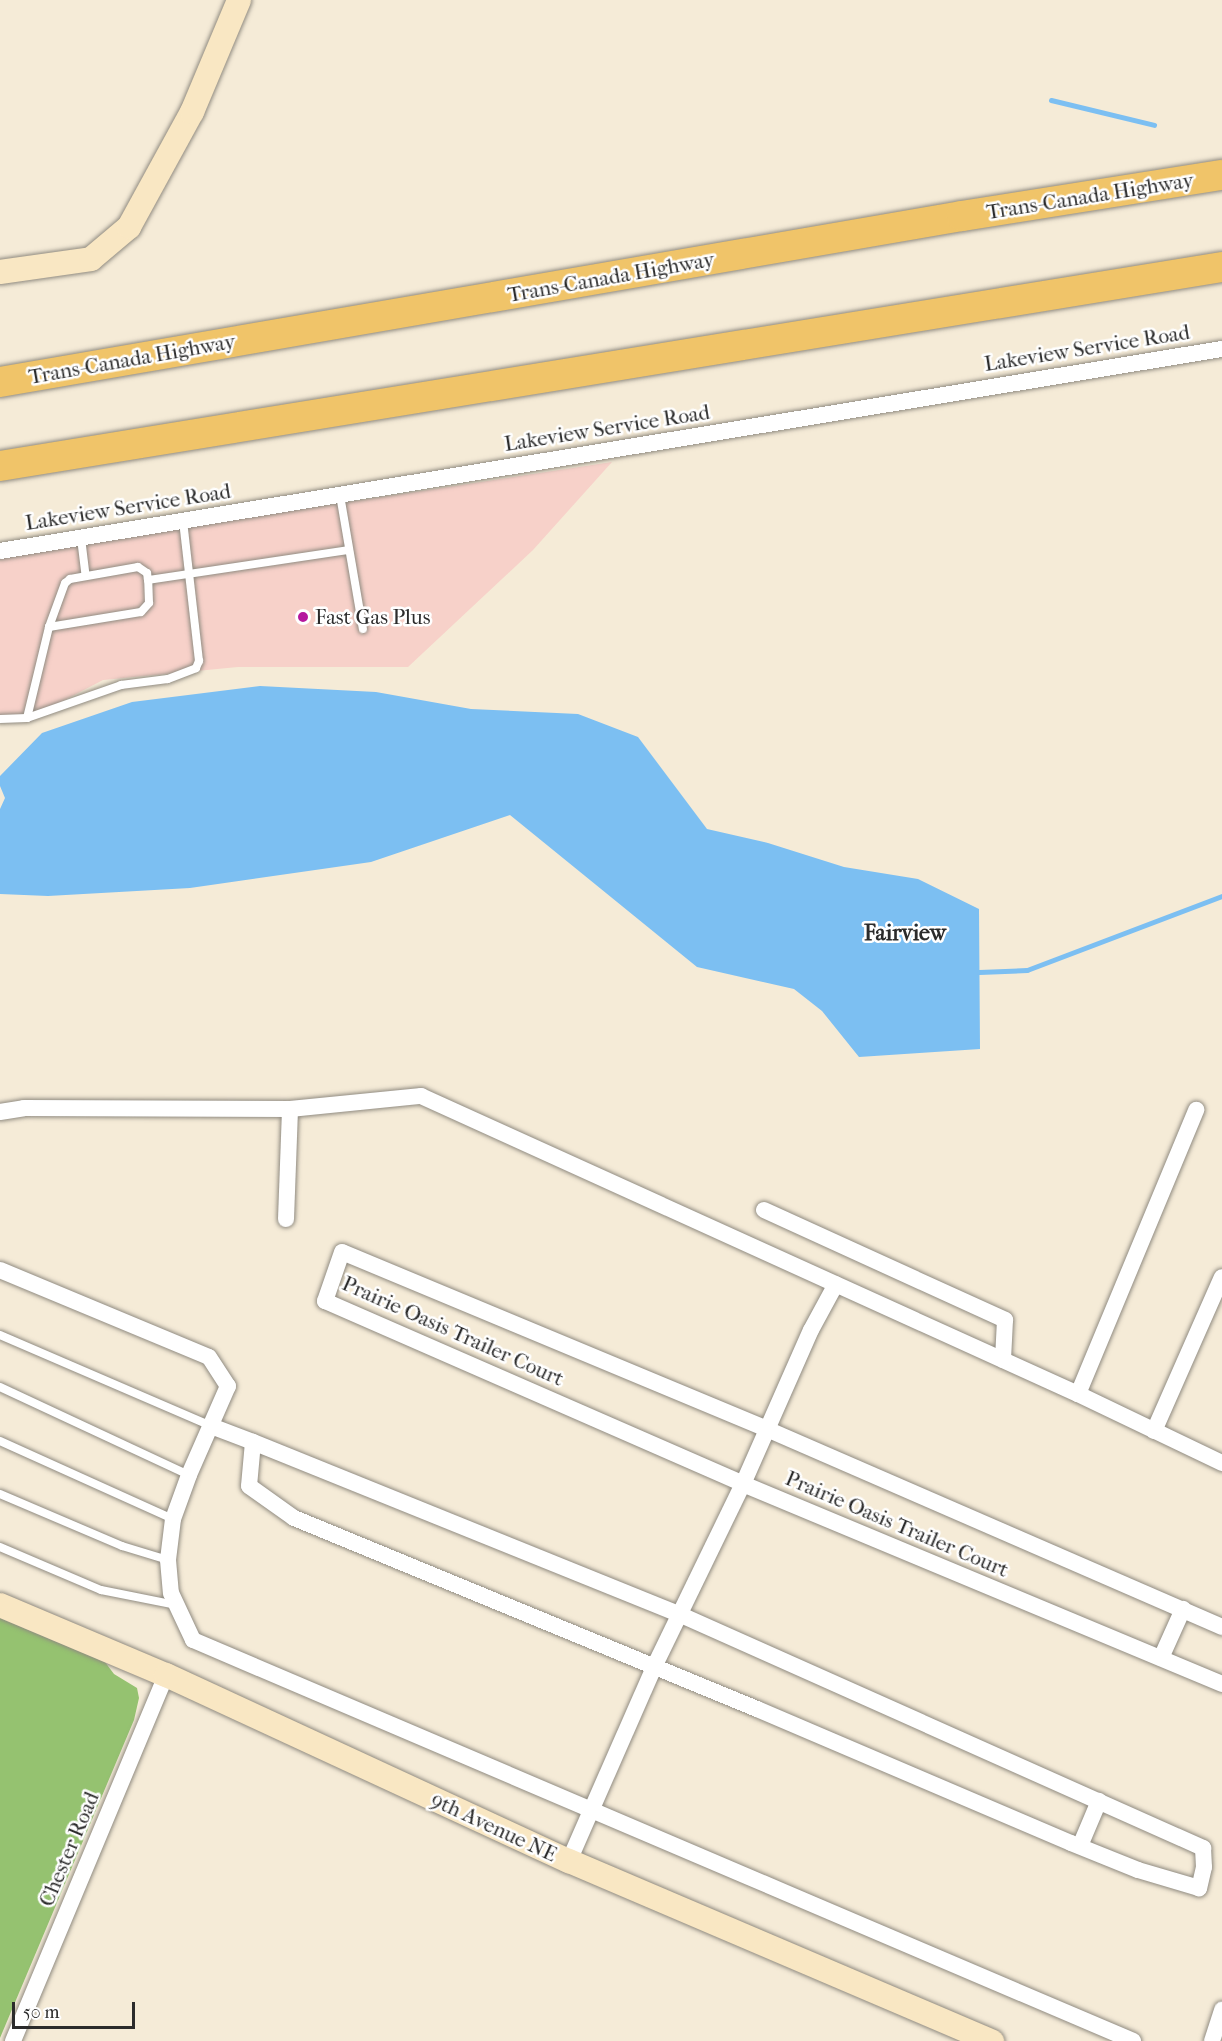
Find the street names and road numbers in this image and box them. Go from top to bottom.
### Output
street label: Trans-Canada Highway [985,167,1195,225]
street label: Trans-Canada Highway [506,246,716,308]
street label: Lakeview Service Road [982,319,1192,377]
street label: Trans-Canada Highway [27,328,237,390]
street label: Lakeview Service Road [502,399,712,457]
street label: Lakeview Service Road [23,478,233,536]
street label: Prairie Oasis Trailer Court [338,1271,568,1391]
street label: Prairie Oasis Trailer Court [782,1466,1012,1582]
street label: 9th Avenue NE [427,1787,561,1867]
street label: Chester Road [34,1788,104,1910]

